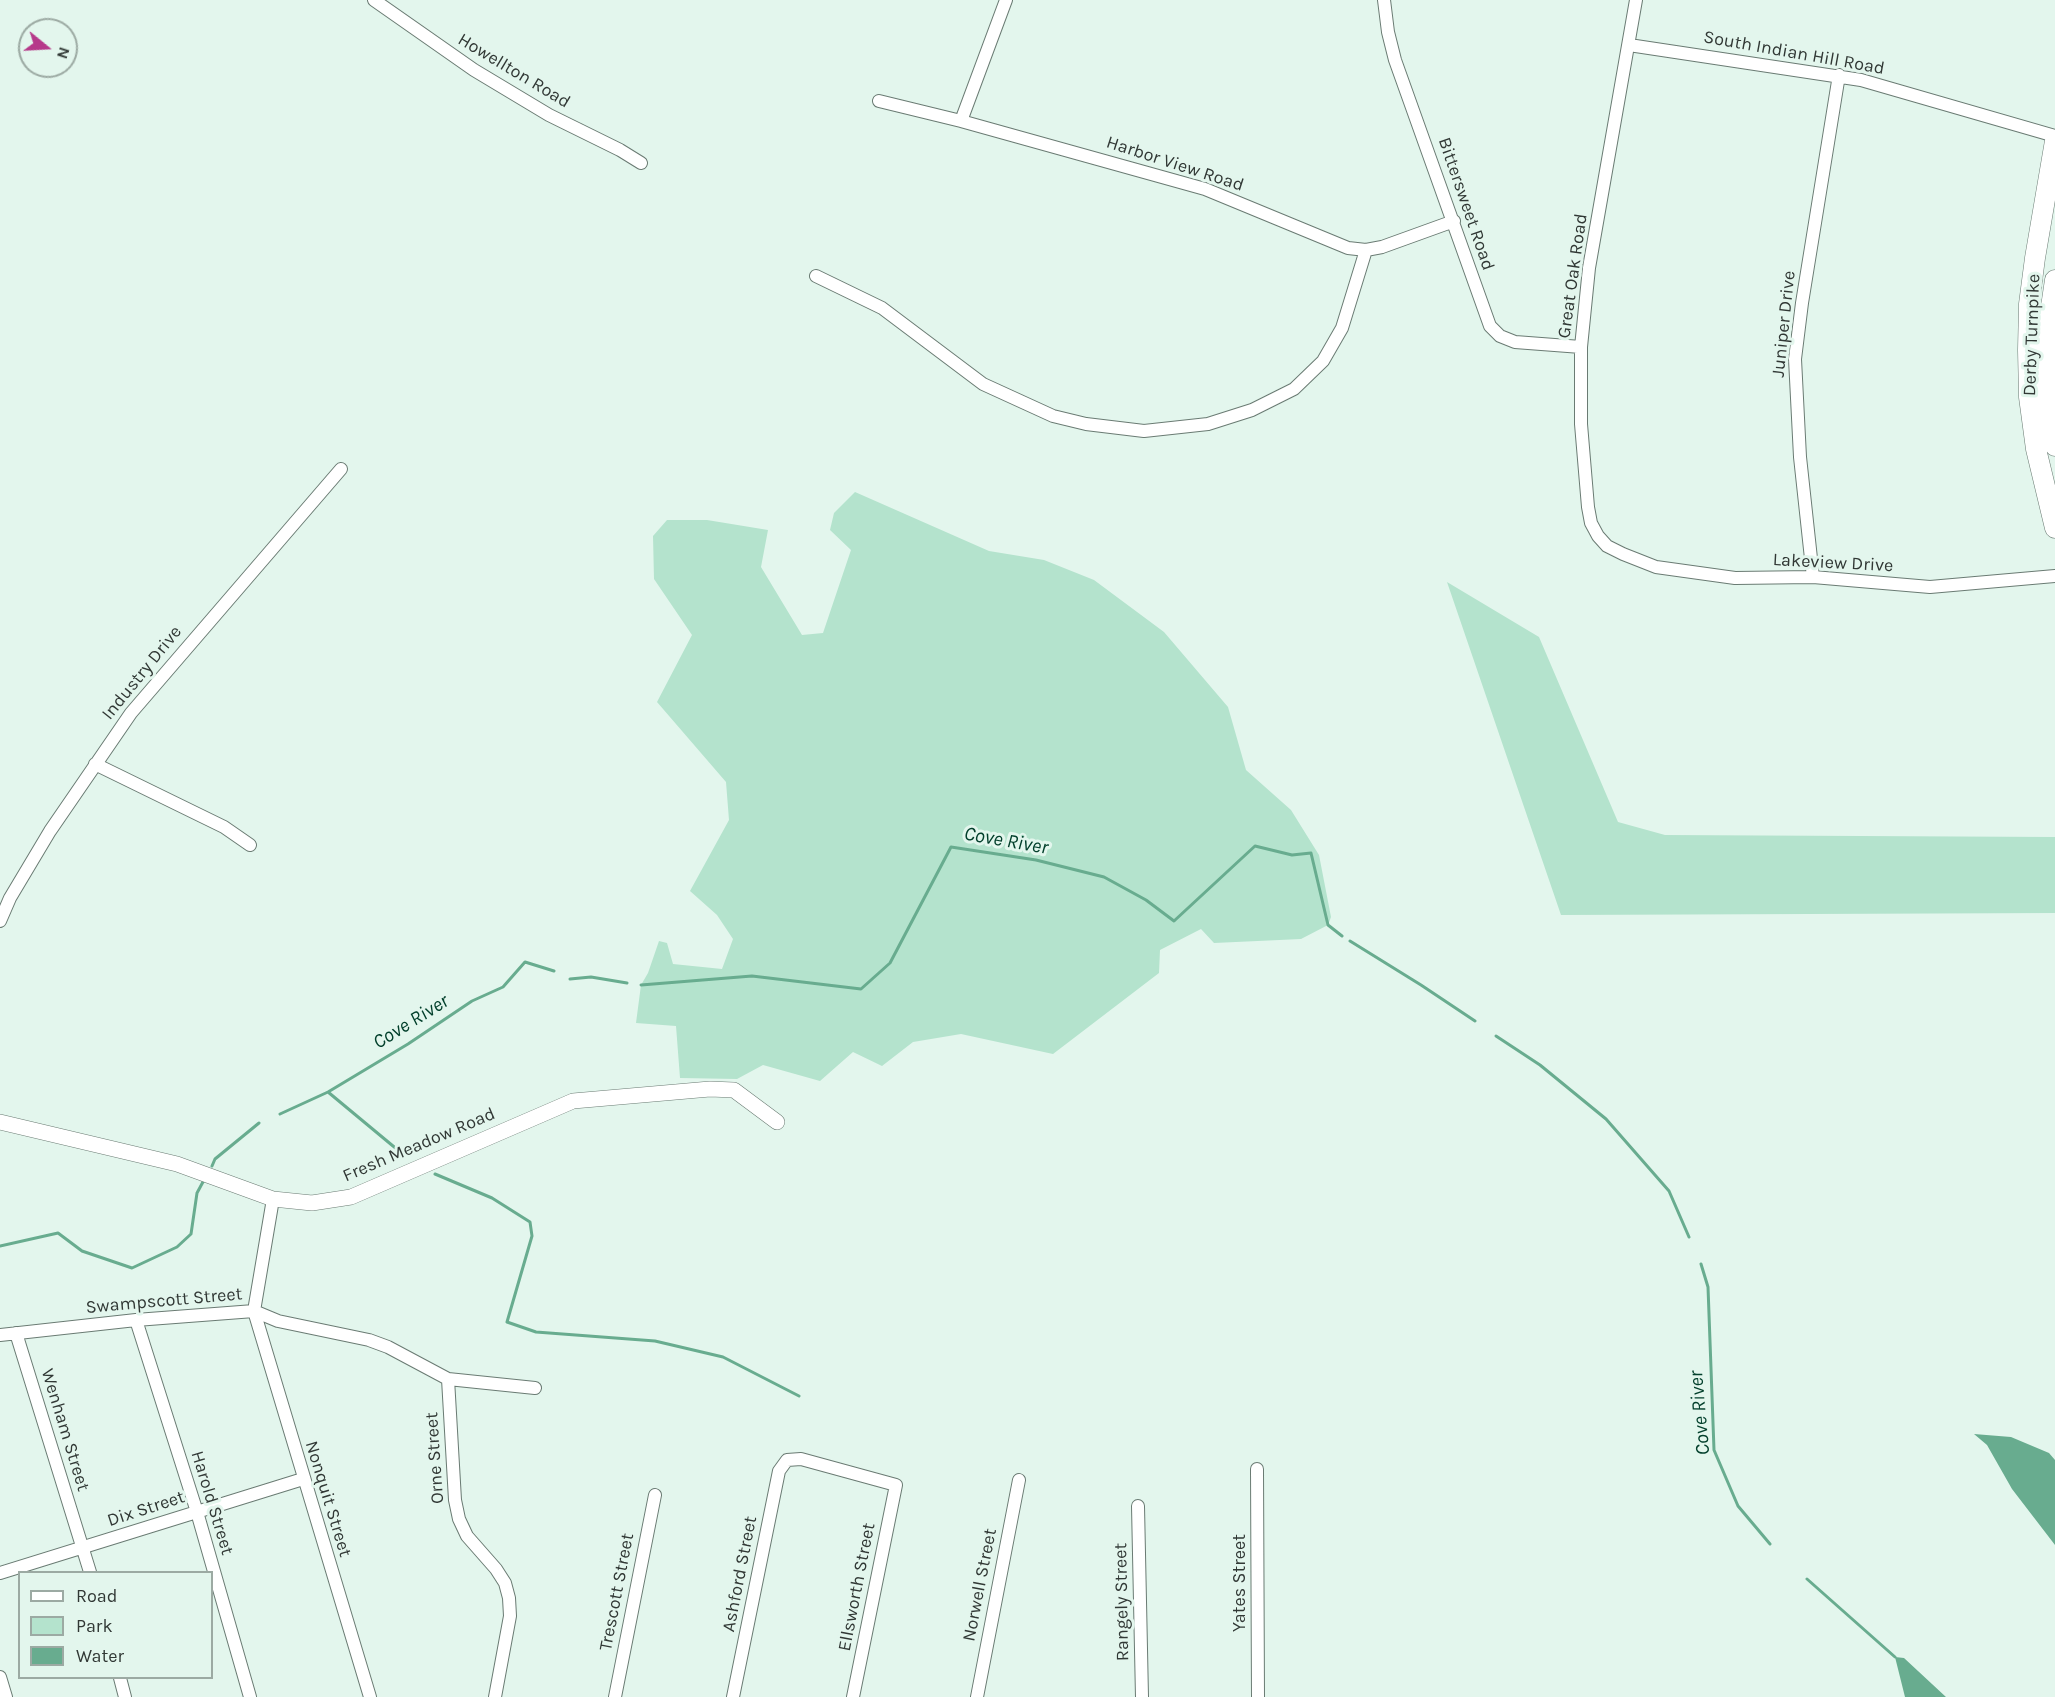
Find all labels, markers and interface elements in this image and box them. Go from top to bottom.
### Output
north arrow [18,18,78,78]
street label: South Indian Hill Road [1702,26,1886,80]
street label: Howellton Road [454,29,574,113]
text: N [53,45,75,61]
street label: Harbor View Road [1104,132,1246,196]
street label: Bittersweet Road [1433,135,1499,273]
street label: Great Oak Road [1554,212,1592,340]
street label: Juniper Drive [1768,270,1800,378]
street label: Derby Turnpike [2019,274,2045,396]
street label: Lakeview Drive [1772,549,1894,577]
street label: Industry Drive [97,622,187,724]
water label: Cove River [962,822,1050,860]
water label: Cove River [369,989,453,1055]
street label: Fresh Meadow Road [340,1103,498,1187]
street label: Swampscott Street [85,1283,243,1319]
street label: Wenham Street [36,1366,94,1494]
water label: Cove River [1684,1370,1716,1456]
street label: Orne Street [421,1411,449,1505]
street label: Nonquit Street [300,1438,356,1560]
street label: Harold Street [186,1448,238,1558]
street label: Dix Street [105,1486,187,1532]
street label: Ashford Street [718,1514,762,1634]
street label: Ellsworth Street [834,1521,880,1653]
street label: Norwell Street [958,1527,1002,1643]
street label: Trescott Street [595,1531,639,1653]
street label: Yates Street [1229,1534,1251,1632]
street label: Rangely Street [1110,1543,1134,1661]
legend [18,1571,213,1679]
text: Road [76,1585,117,1607]
text: Park [76,1615,113,1637]
text: Water [76,1645,124,1667]

